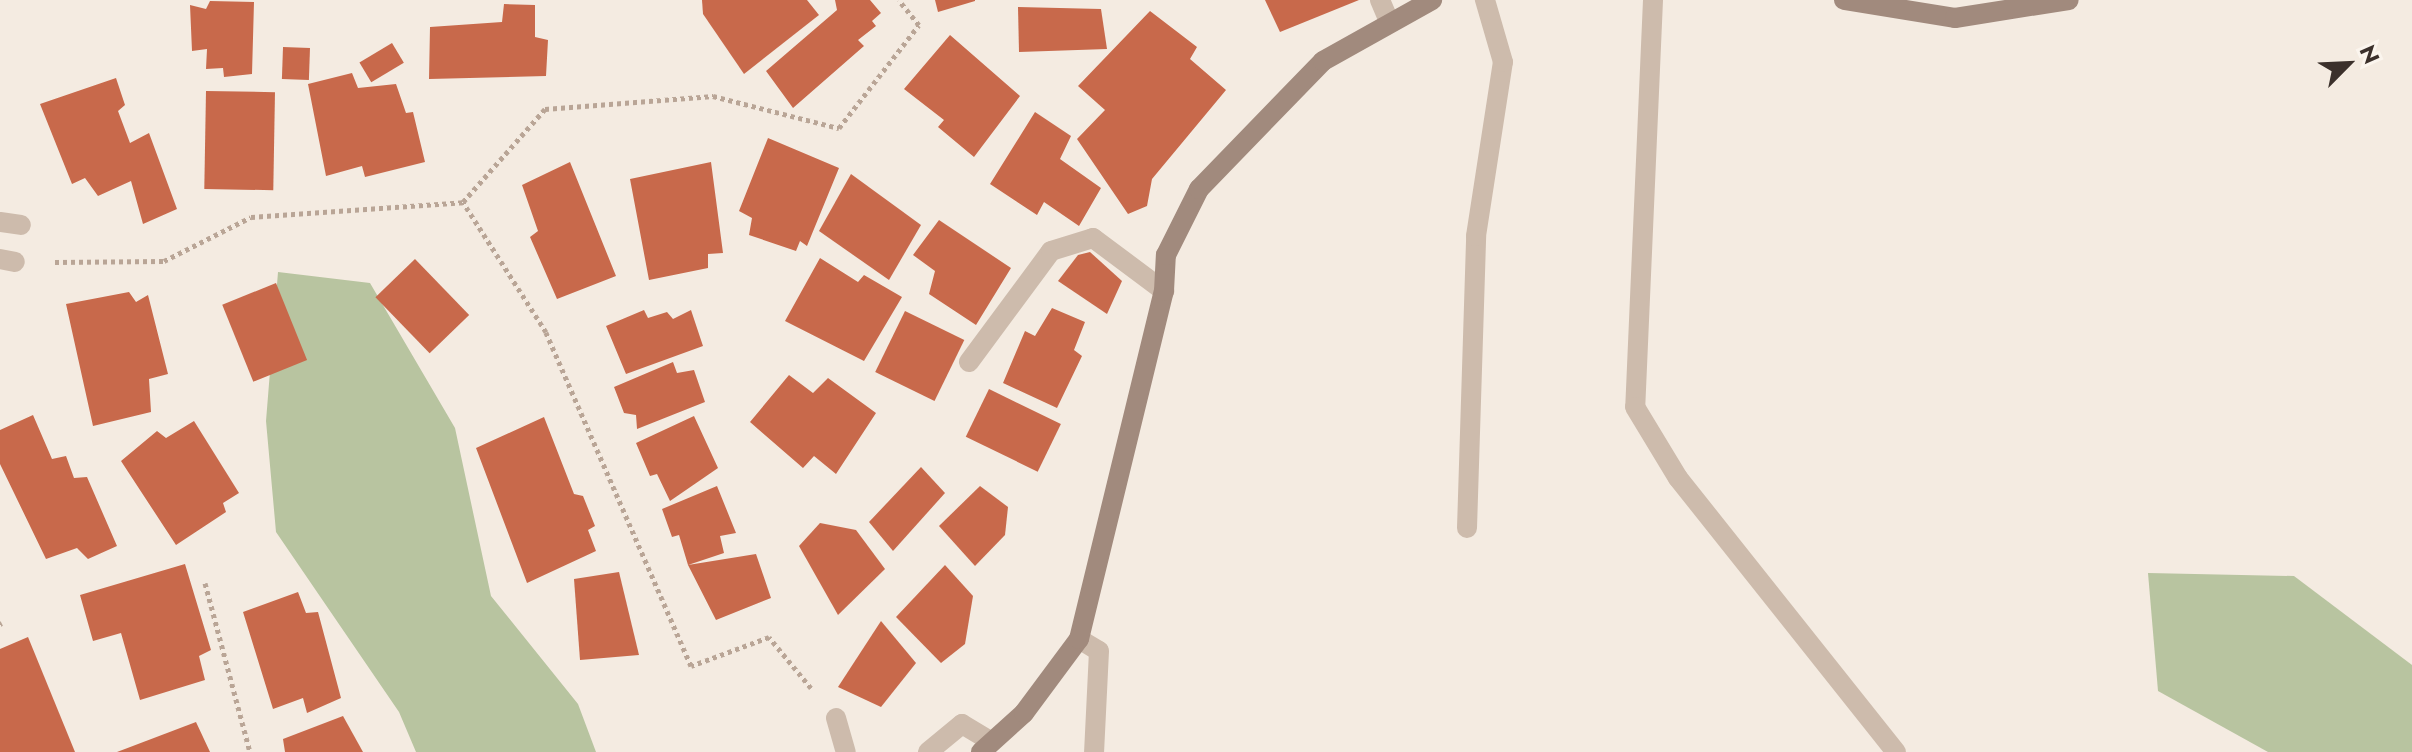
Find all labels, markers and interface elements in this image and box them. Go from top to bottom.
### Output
north arrow [2308,24,2388,104]
text: N [2352,40,2388,69]

